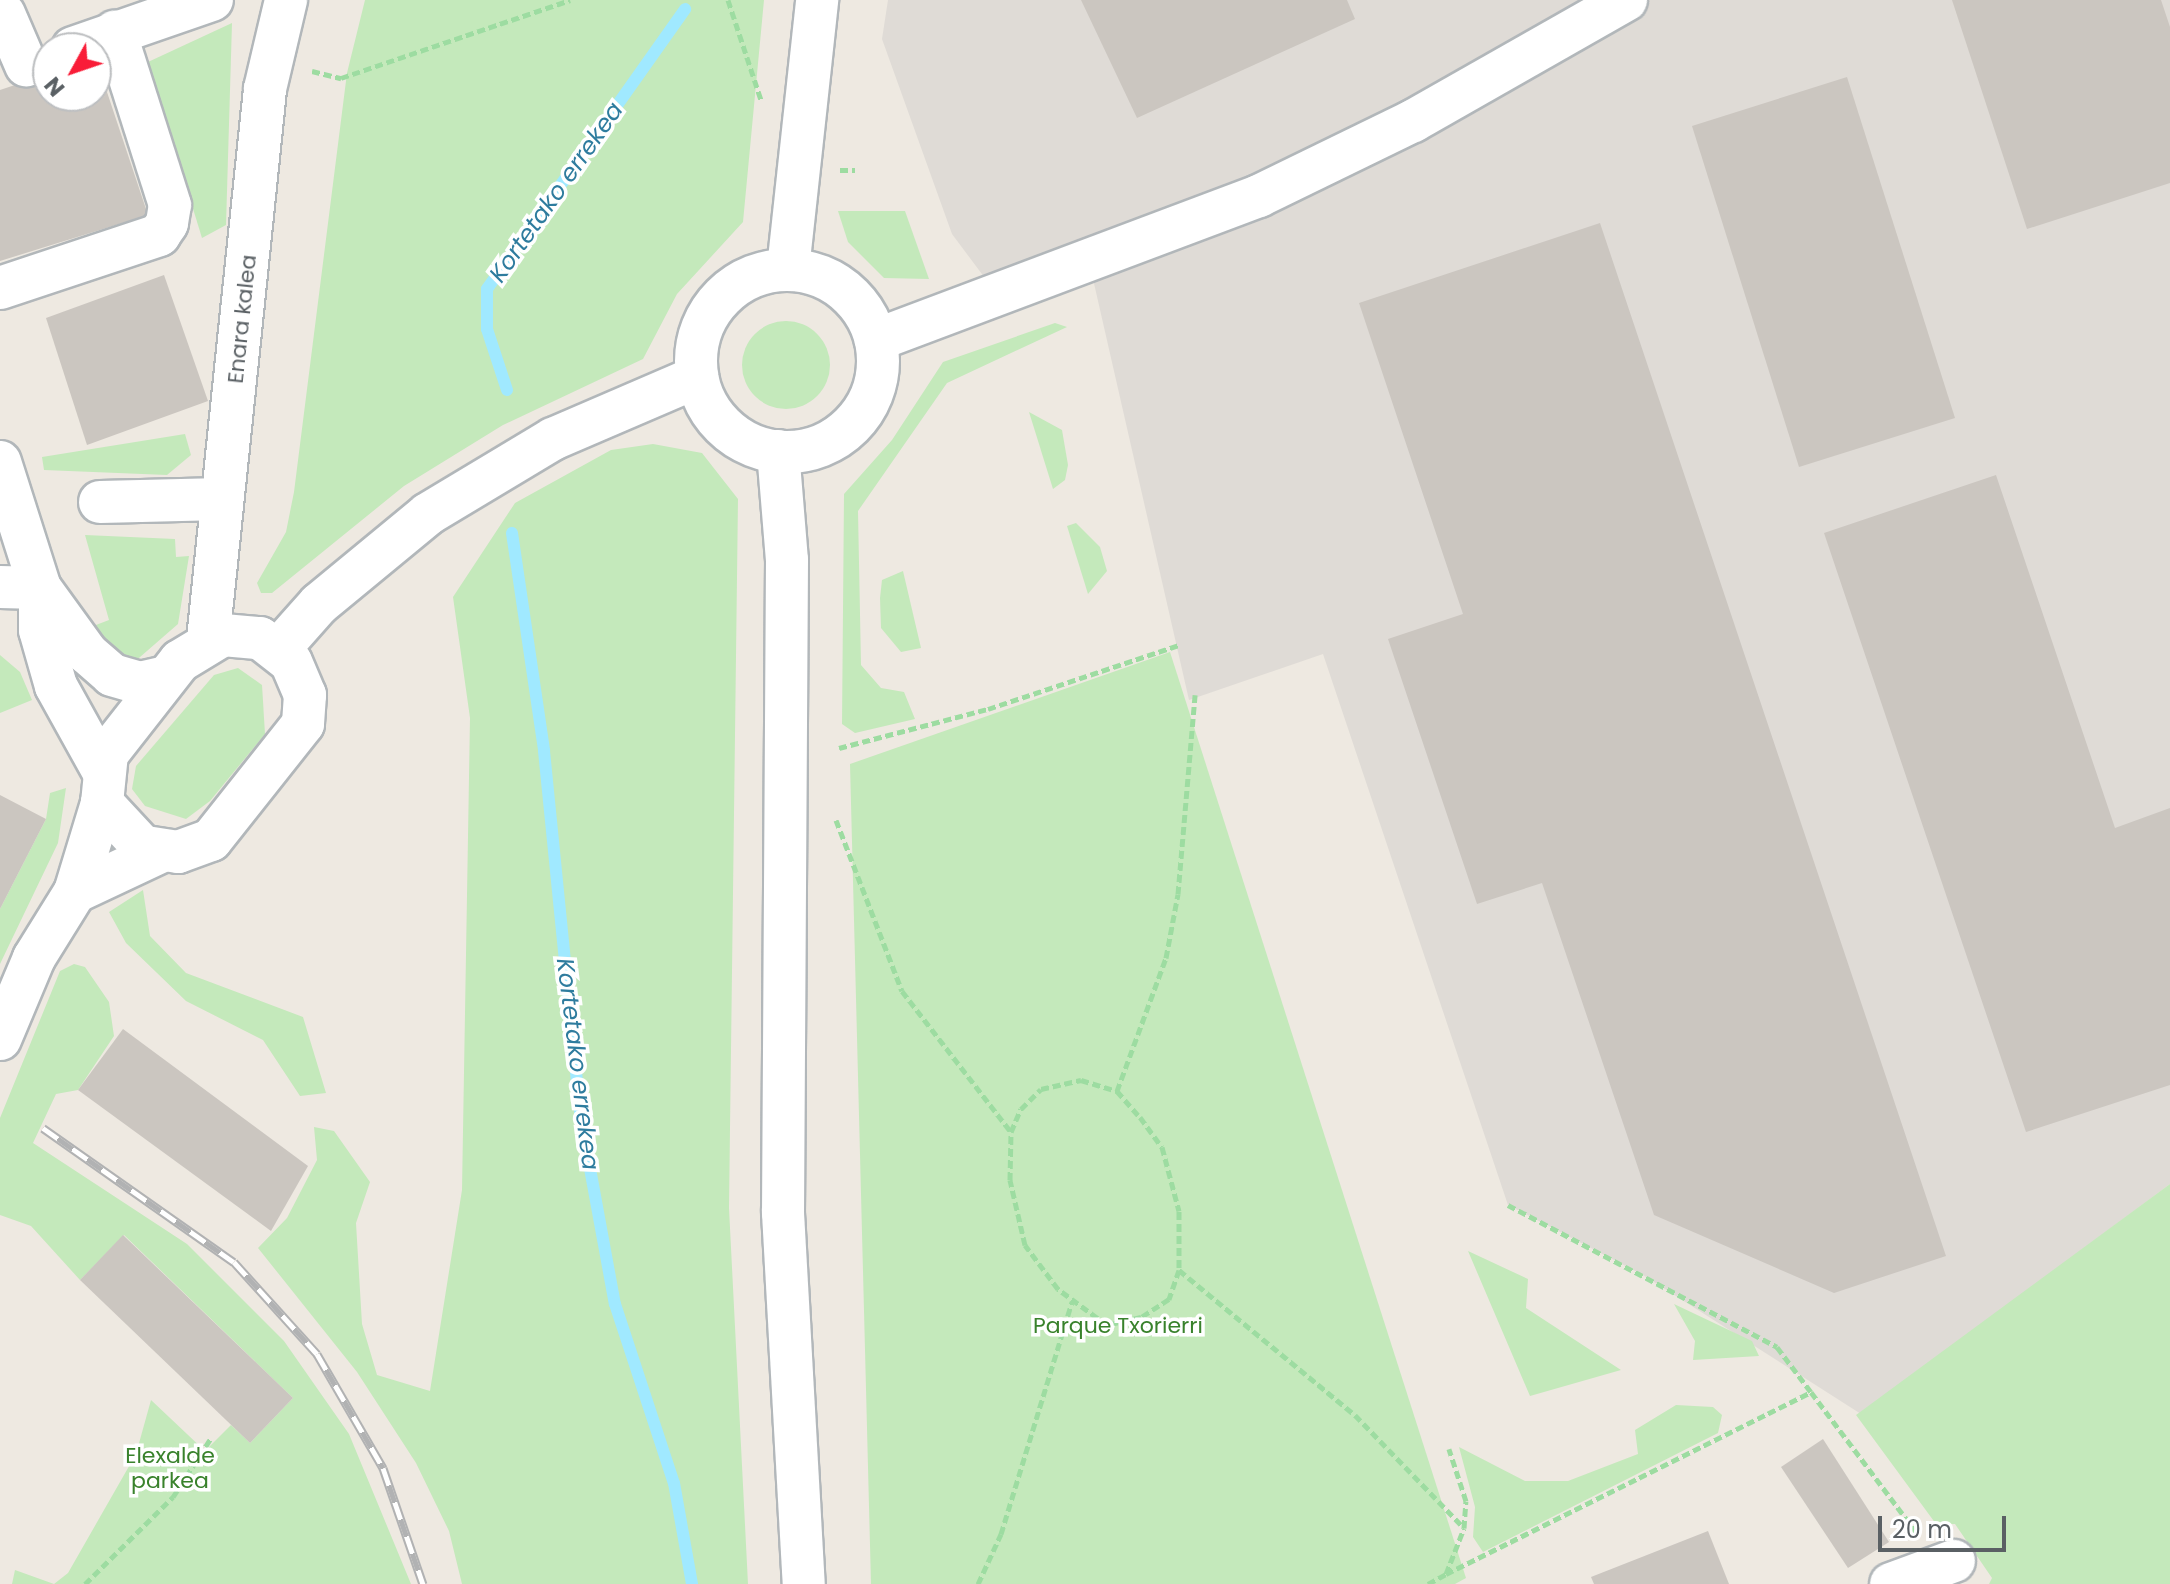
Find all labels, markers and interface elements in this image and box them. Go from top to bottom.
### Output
north arrow [32,32,112,112]
text: N [38,70,72,103]
water label: Kortetako errekea [483,96,629,288]
street label: Enara kalea [222,253,262,385]
water label: Kortetako errekea [551,956,605,1172]
park label: Parque Txorierri [1033,1313,1203,1339]
park label: Elexalde parkea [125,1442,215,1494]
scale bar [1882,1500,2010,1550]
text: 20 m [1892,1513,1952,1546]

